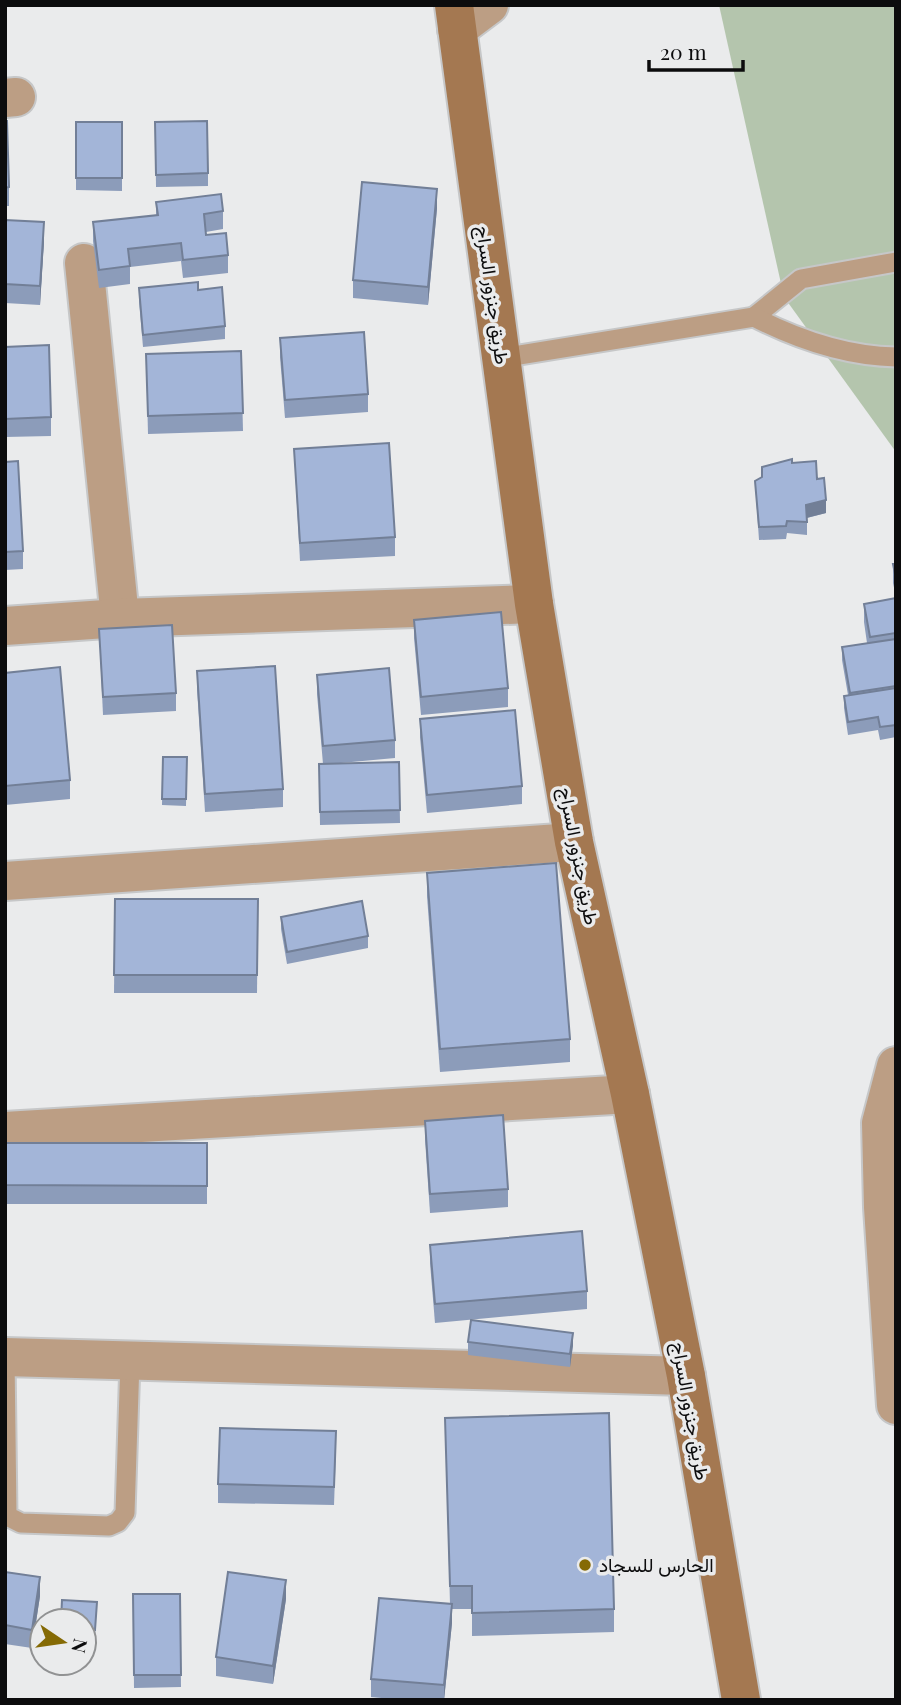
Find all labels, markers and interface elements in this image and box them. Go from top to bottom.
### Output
scale bar [649,28,744,72]
text: 20 m [660,37,707,65]
street label: طريق جنزور السراج [470,224,517,366]
street label: طريق جنزور السراج [553,785,606,927]
street label: طريق جنزور السراج [666,1340,717,1482]
place label: الحارس للسجاد [599,1551,714,1577]
marker: الحارس للسجاد [577,1557,593,1573]
north arrow [28,1607,98,1677]
text: N [66,1636,95,1656]

